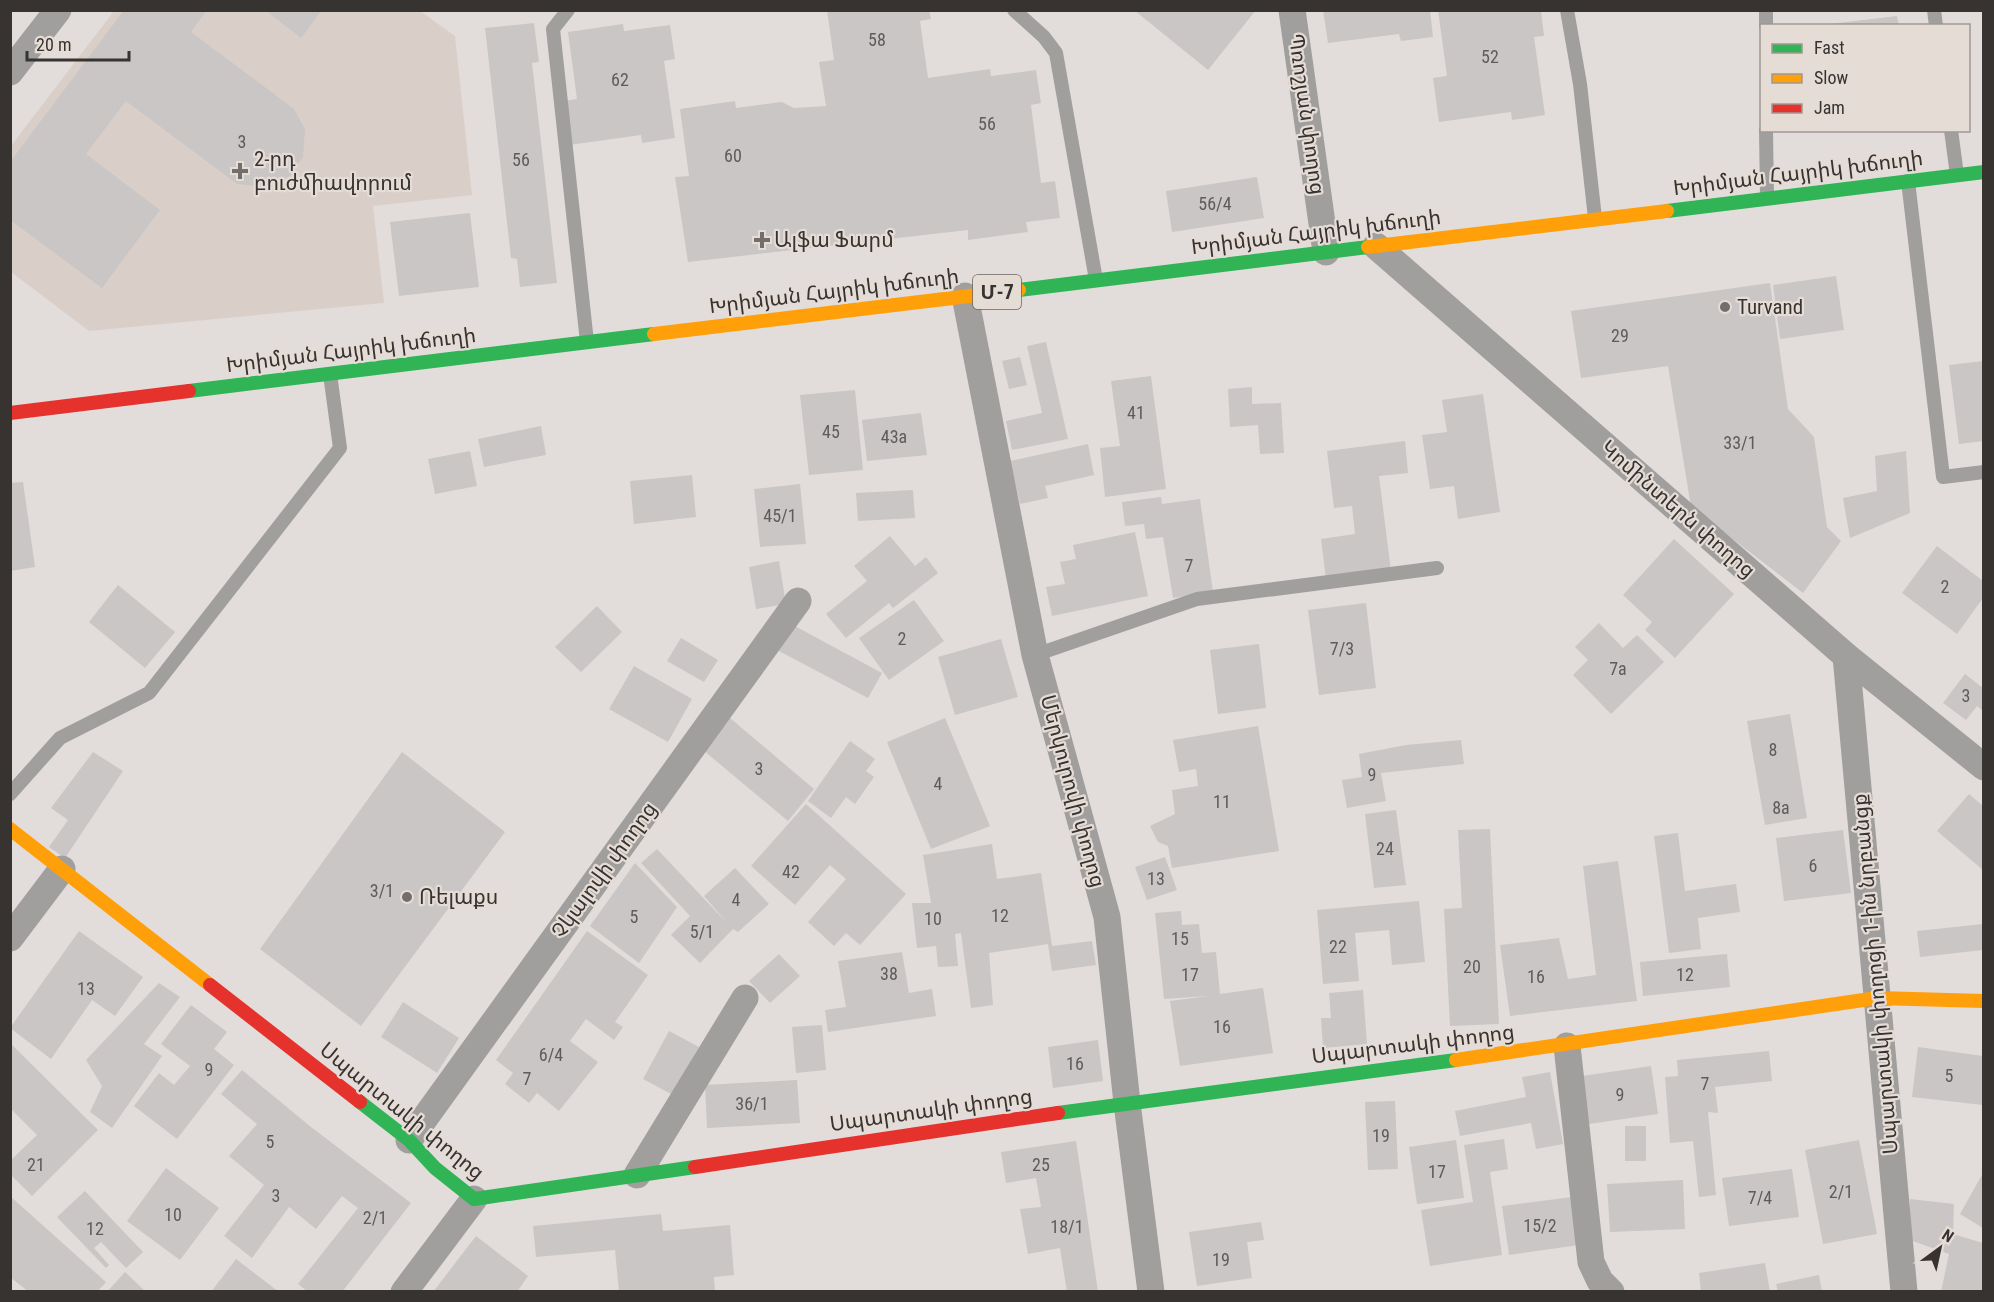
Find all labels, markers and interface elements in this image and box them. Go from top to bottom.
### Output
scale bar [27,24,129,62]
legend [1760,24,1970,132]
house number: 58 [868,29,886,50]
street label: Պռոշյան փողոց [1284,32,1330,196]
text: 20 m [36,34,71,55]
text: Fast [1814,37,1845,58]
house number: 52 [1481,46,1499,67]
text: Slow [1814,67,1849,88]
house number: 62 [611,69,629,90]
text: Jam [1814,97,1845,118]
house number: 56 [978,113,996,134]
house number: 3 [238,131,246,152]
house number: 60 [724,145,742,166]
street label: Խրիմյան Հայրիկ խճուղի [1672,146,1924,200]
place label: 2-րդ բուժմիավորում [254,147,412,195]
house number: 56 [512,149,530,170]
marker: 2-րդ բուժմիավորում [231,162,249,180]
house number: 56/4 [1198,193,1232,214]
street label: Խրիմյան Հայրիկ խճուղի [1190,205,1442,259]
place label: Ալֆա Ֆարմ [774,228,894,252]
marker: Ալֆա Ֆարմ [755,233,769,247]
street label: Խրիմյան Հայրիկ խճուղի [708,264,960,318]
road number: Մ-7 [973,275,1021,309]
place label: Turvand [1737,295,1803,319]
marker: Turvand [1718,300,1732,314]
street label: Խրիմյան Հայրիկ խճուղի [225,323,477,377]
house number: 29 [1611,325,1629,346]
house number: 41 [1127,402,1145,423]
house number: 45 [822,421,840,442]
house number: 43a [881,426,907,447]
house number: 33/1 [1723,432,1757,453]
street label: Կոմինտերն փողոց [1596,435,1760,583]
house number: 45/1 [763,505,797,526]
house number: 7 [1185,555,1194,576]
house number: 2 [1941,576,1950,597]
house number: 2 [898,628,907,649]
house number: 7/3 [1330,638,1354,659]
house number: 7a [1609,658,1627,679]
house number: 3 [1962,685,1970,706]
street label: Մերկուրովի փողոց [1036,692,1110,890]
house number: 8 [1769,739,1777,760]
house number: 3 [755,758,763,779]
house number: 9 [1368,764,1376,785]
house number: 4 [934,773,943,794]
house number: 11 [1213,791,1231,812]
street label: Սպարտակի փողոցի 1-ին նրբանցք [1847,793,1903,1155]
street label: Չկալովի փողոց [547,797,661,943]
house number: 8a [1772,797,1790,818]
house number: 24 [1376,838,1394,859]
house number: 6 [1809,855,1817,876]
house number: 42 [782,861,800,882]
house number: 13 [1147,868,1165,889]
house number: 3/1 [370,880,394,901]
place label: Ռելաքս [419,885,498,909]
house number: 4 [732,889,741,910]
marker: Ռելաքս [400,890,414,904]
house number: 12 [991,905,1009,926]
house number: 5 [630,906,639,927]
house number: 10 [924,908,942,929]
house number: 5/1 [690,921,714,942]
house number: 15 [1171,928,1189,949]
house number: 22 [1329,936,1347,957]
house number: 20 [1463,956,1481,977]
house number: 38 [880,963,898,984]
house number: 17 [1181,964,1199,985]
house number: 12 [1676,964,1694,985]
house number: 16 [1527,966,1545,987]
house number: 13 [77,978,95,999]
house number: 16 [1213,1016,1231,1037]
street label: Սպարտակի փողոց [1310,1020,1516,1068]
street label: Սպարտակի փողոց [315,1037,489,1185]
house number: 6/4 [539,1044,563,1065]
house number: 16 [1066,1053,1084,1074]
house number: 9 [205,1059,213,1080]
house number: 5 [1945,1065,1954,1086]
house number: 7 [523,1068,532,1089]
house number: 7 [1701,1073,1710,1094]
street label: Սպարտակի փողոց [828,1084,1034,1136]
house number: 9 [1616,1084,1624,1105]
house number: 36/1 [735,1093,769,1114]
house number: 19 [1372,1125,1390,1146]
house number: 5 [266,1131,275,1152]
house number: 21 [27,1154,45,1175]
house number: 25 [1032,1154,1050,1175]
house number: 17 [1428,1161,1446,1182]
house number: 2/1 [1829,1181,1853,1202]
house number: 3 [272,1185,280,1206]
house number: 7/4 [1748,1187,1772,1208]
house number: 10 [164,1204,182,1225]
house number: 2/1 [363,1207,387,1228]
house number: 15/2 [1523,1215,1557,1236]
house number: 18/1 [1050,1216,1084,1237]
house number: 12 [86,1218,104,1239]
north arrow [1910,1218,1970,1278]
text: N [1939,1225,1957,1246]
house number: 19 [1212,1249,1230,1270]

